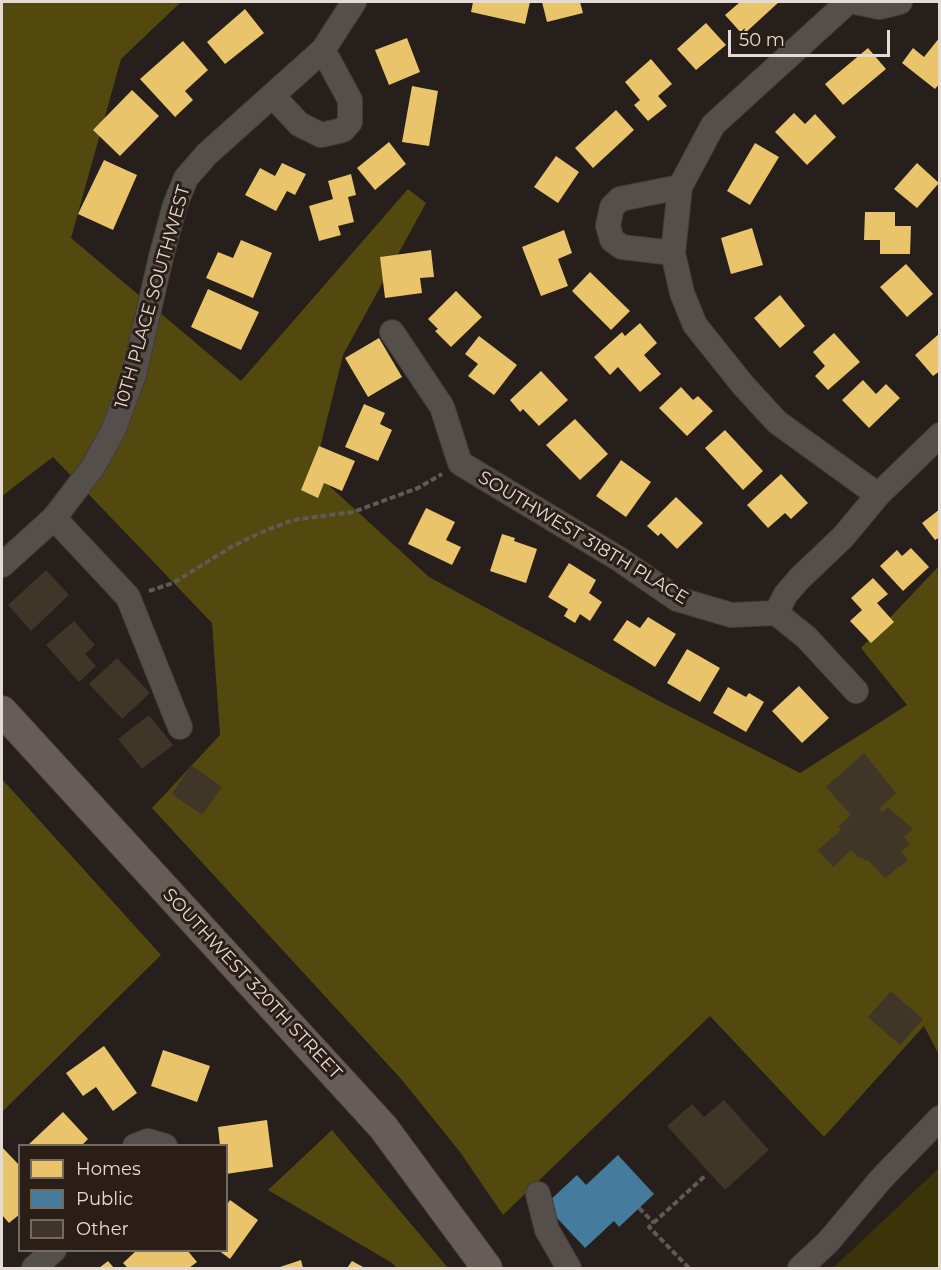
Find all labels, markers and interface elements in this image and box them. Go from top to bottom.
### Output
scale bar [731,18,893,56]
text: 50 m [739,29,785,51]
street label: 10TH PLACE SOUTHWEST [111,183,195,411]
street label: SOUTHWEST 318TH PLACE [474,467,692,609]
street label: SOUTHWEST 320TH STREET [158,884,346,1084]
legend [18,1144,228,1252]
text: Homes [76,1158,141,1180]
text: Public [76,1188,133,1210]
text: Other [76,1218,129,1240]

